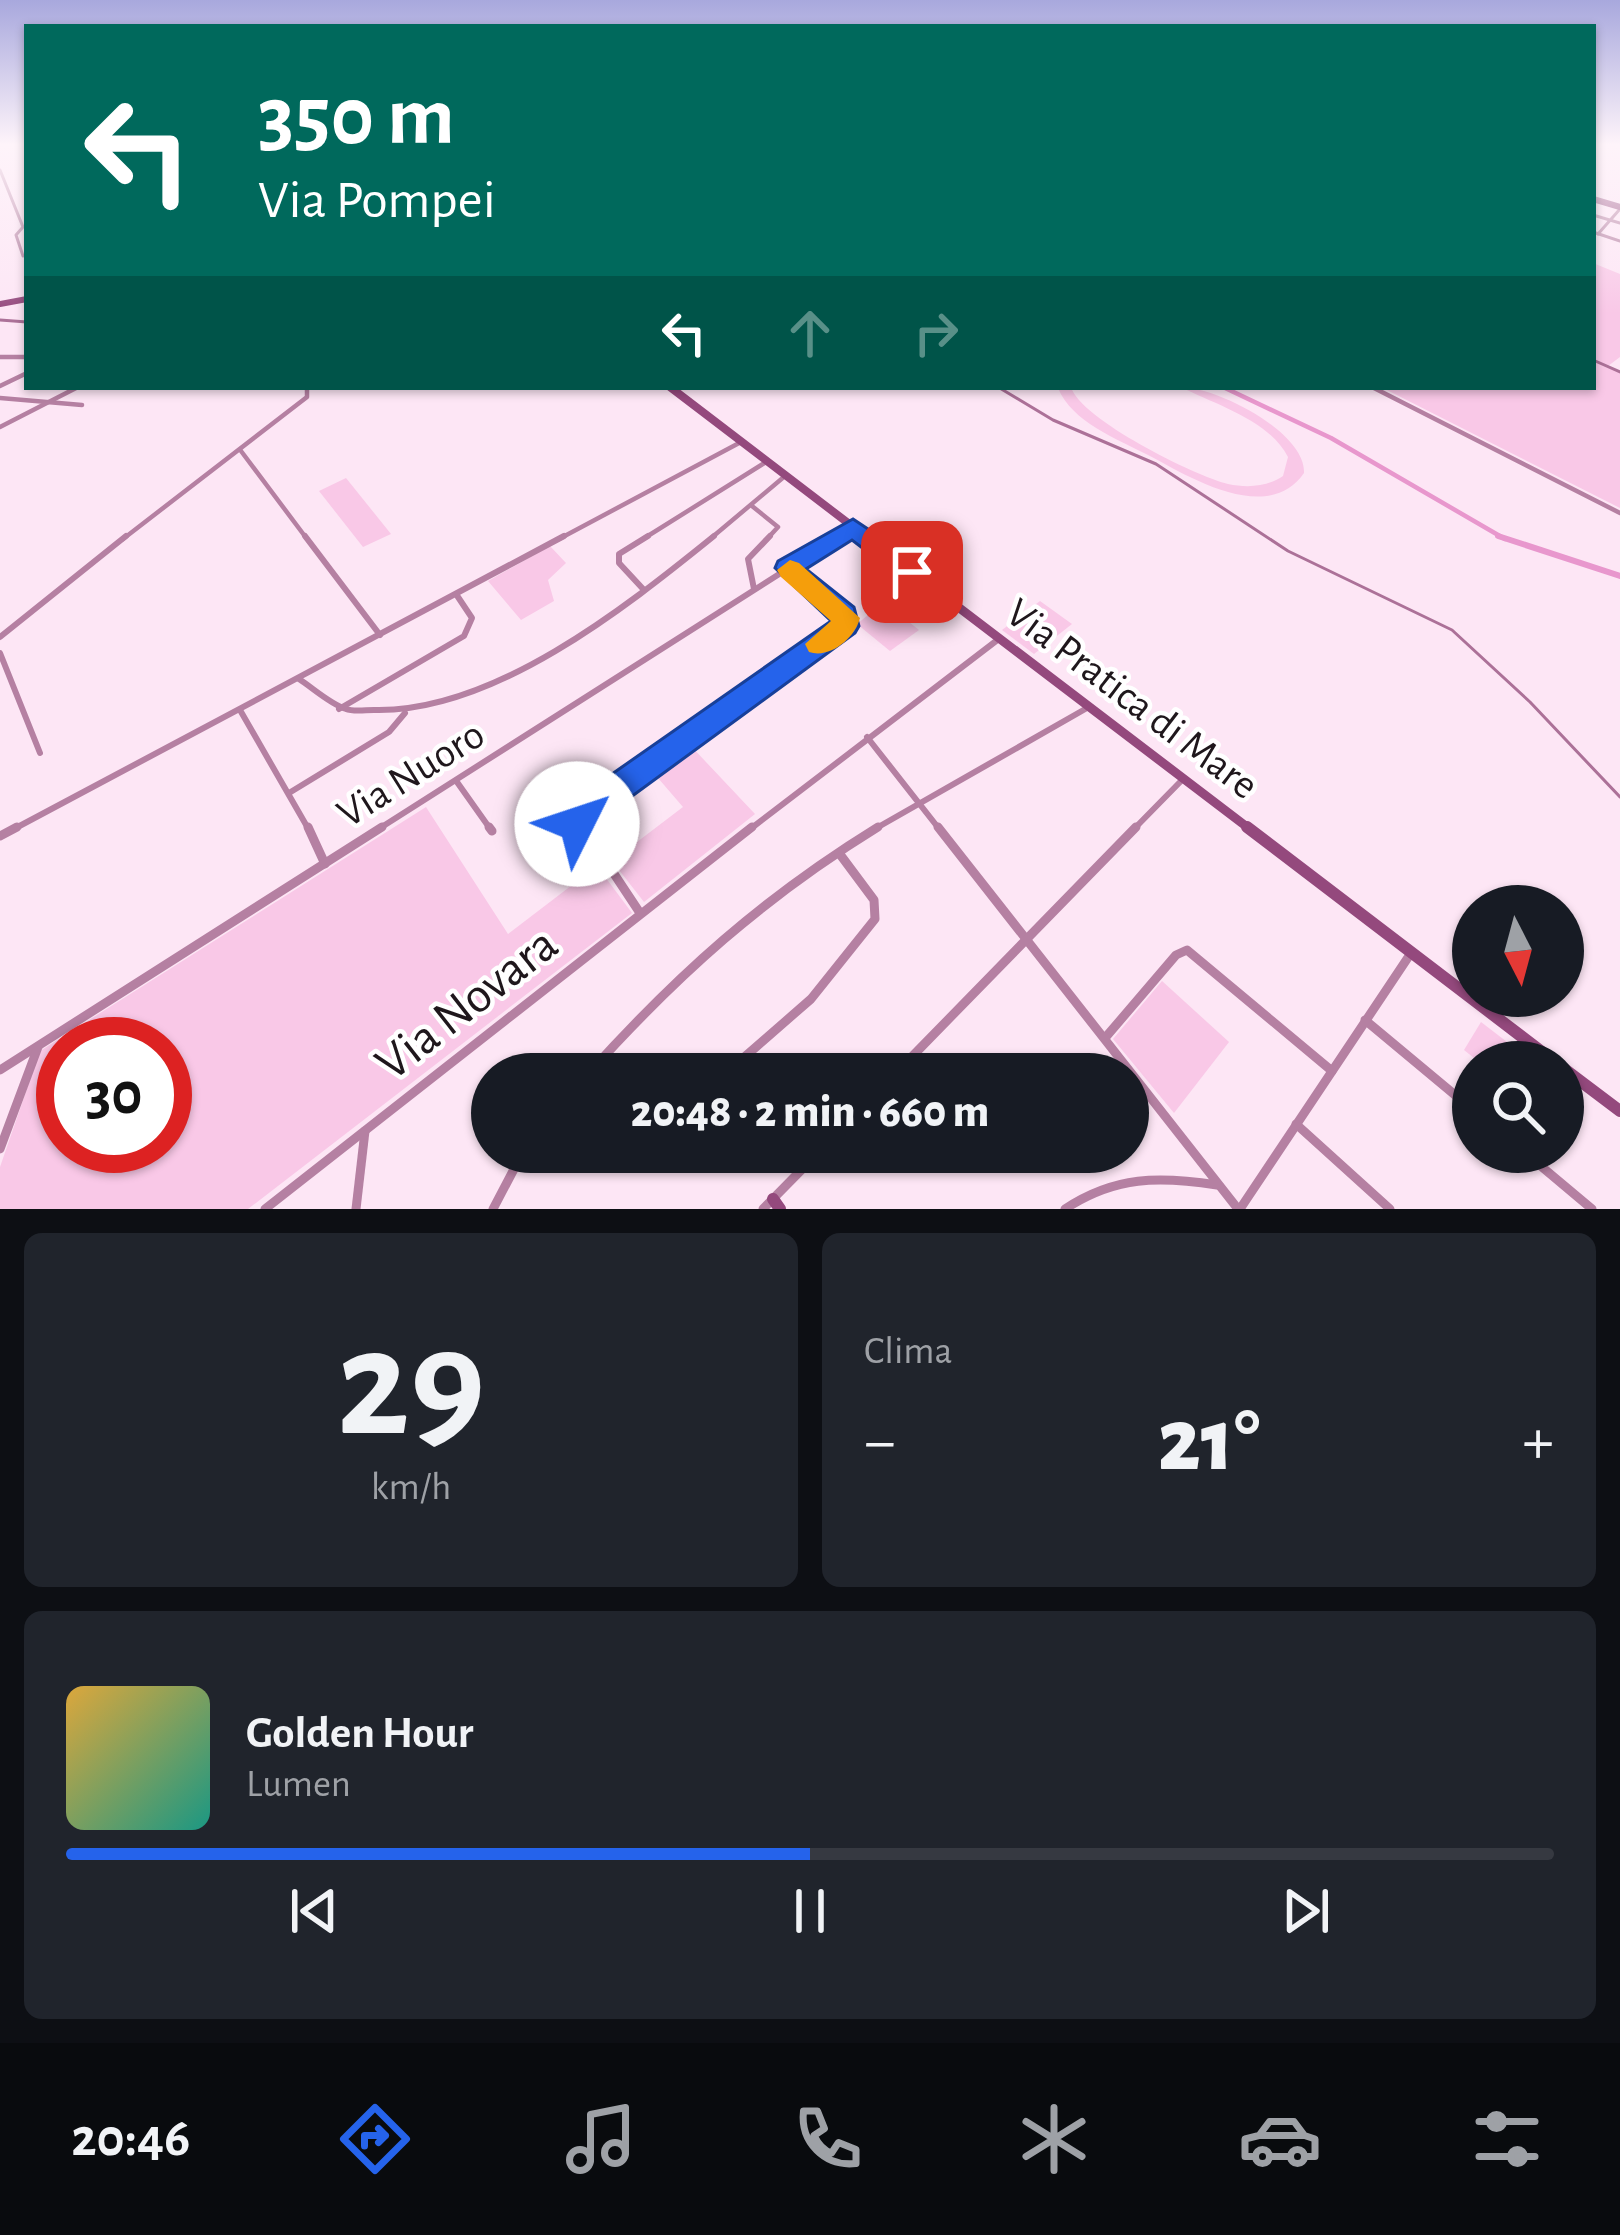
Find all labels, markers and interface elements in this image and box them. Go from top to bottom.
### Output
icon: left [60,72,216,228]
text: 350 m [258,76,455,160]
text: Via Pompei [258,174,496,228]
icon: left [651,300,717,366]
icon: ahead [777,300,843,366]
icon: right [903,300,969,366]
pin [861,521,963,623]
icon: arrive [879,539,945,605]
street label: Via Pratica di Mare [998,591,1266,807]
street label: Via Nuoro [330,713,492,835]
position arrow [514,761,640,887]
north arrow [1452,885,1584,1017]
map controls [1452,885,1584,1173]
street label: Via Novara [367,918,567,1090]
speed limit sign: 30 [36,1017,192,1173]
button: search [1452,1041,1584,1173]
text: 20:48 · 2 min · 660 m [631,1090,989,1135]
text: 29 [337,1308,485,1464]
text: Clima [864,1332,953,1371]
text: 21° [1158,1397,1260,1487]
text: − [864,1409,896,1475]
text: + [1522,1409,1554,1475]
text: km/h [371,1468,451,1507]
text: Golden Hour [246,1711,473,1756]
text: Lumen [246,1765,351,1804]
icon: previous [281,1878,347,1944]
icon: pause [777,1878,843,1944]
icon: next [1273,1878,1339,1944]
icon: directions [333,2097,417,2181]
icon: music [559,2097,643,2181]
icon: phone [786,2097,870,2181]
icon: climate [1012,2097,1096,2181]
icon: car [1238,2097,1322,2181]
icon: filters [1465,2097,1549,2181]
text: 20:46 [71,2112,190,2166]

